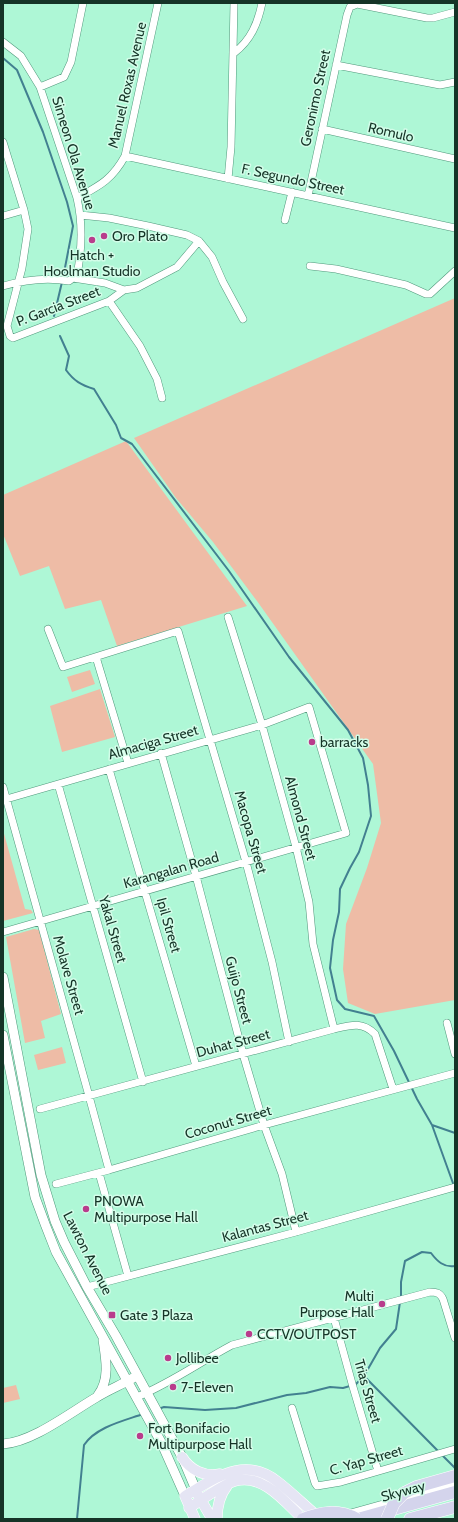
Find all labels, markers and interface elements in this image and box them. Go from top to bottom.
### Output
street label: Manuel Roxas Avenue [104,20,150,150]
street label: Geronimo Street [296,48,334,148]
street label: Simeon Ola Avenue [48,94,100,212]
street label: Romulo [366,118,416,146]
street label: F. Segundo Street [240,159,346,199]
place label: Oro Plato [112,227,168,245]
marker: Oro Plato [99,231,109,241]
marker: Hatch + Hoolman Studio [87,235,97,245]
place label: Hatch + Hoolman Studio [44,246,141,280]
street label: P. Garcia Street [13,282,103,330]
street label: Almaciga Street [106,720,200,763]
place label: barracks [320,733,369,751]
marker: barracks [307,737,317,747]
street label: Almond Street [281,774,321,862]
street label: Macopa Street [231,788,272,876]
street label: Karangalan Road [121,848,221,892]
street label: Yakal Street [95,892,131,965]
street label: Ipil Street [153,895,186,955]
street label: Molave Street [49,933,89,1017]
street label: Guijo Street [221,954,257,1026]
street label: Duhat Street [194,1024,272,1061]
street label: Coconut Street [183,1101,274,1143]
place label: PNOWA Multipurpose Hall [94,1192,198,1226]
marker: PNOWA Multipurpose Hall [81,1204,91,1214]
street label: Kalantas Street [220,1206,310,1246]
street label: Lawton Avenue [59,1208,117,1298]
place label: Multi Purpose Hall [300,1287,375,1321]
marker: Multi Purpose Hall [377,1299,387,1309]
place label: Gate 3 Plaza [120,1306,193,1324]
marker: Gate 3 Plaza [107,1310,117,1320]
place label: CCTV/OUTPOST [257,1325,357,1343]
marker: CCTV/OUTPOST [244,1329,254,1339]
place label: Jollibee [175,1349,219,1367]
marker: Jollibee [163,1353,173,1363]
street label: Trias Street [350,1357,386,1425]
place label: 7-Eleven [181,1378,234,1396]
marker: 7-Eleven [168,1382,178,1392]
place label: Fort Bonifacio Multipurpose Hall [148,1419,252,1453]
marker: Fort Bonifacio Multipurpose Hall [135,1431,145,1441]
street label: C. Yap Street [327,1441,405,1479]
street label: Skyway [379,1476,427,1506]

